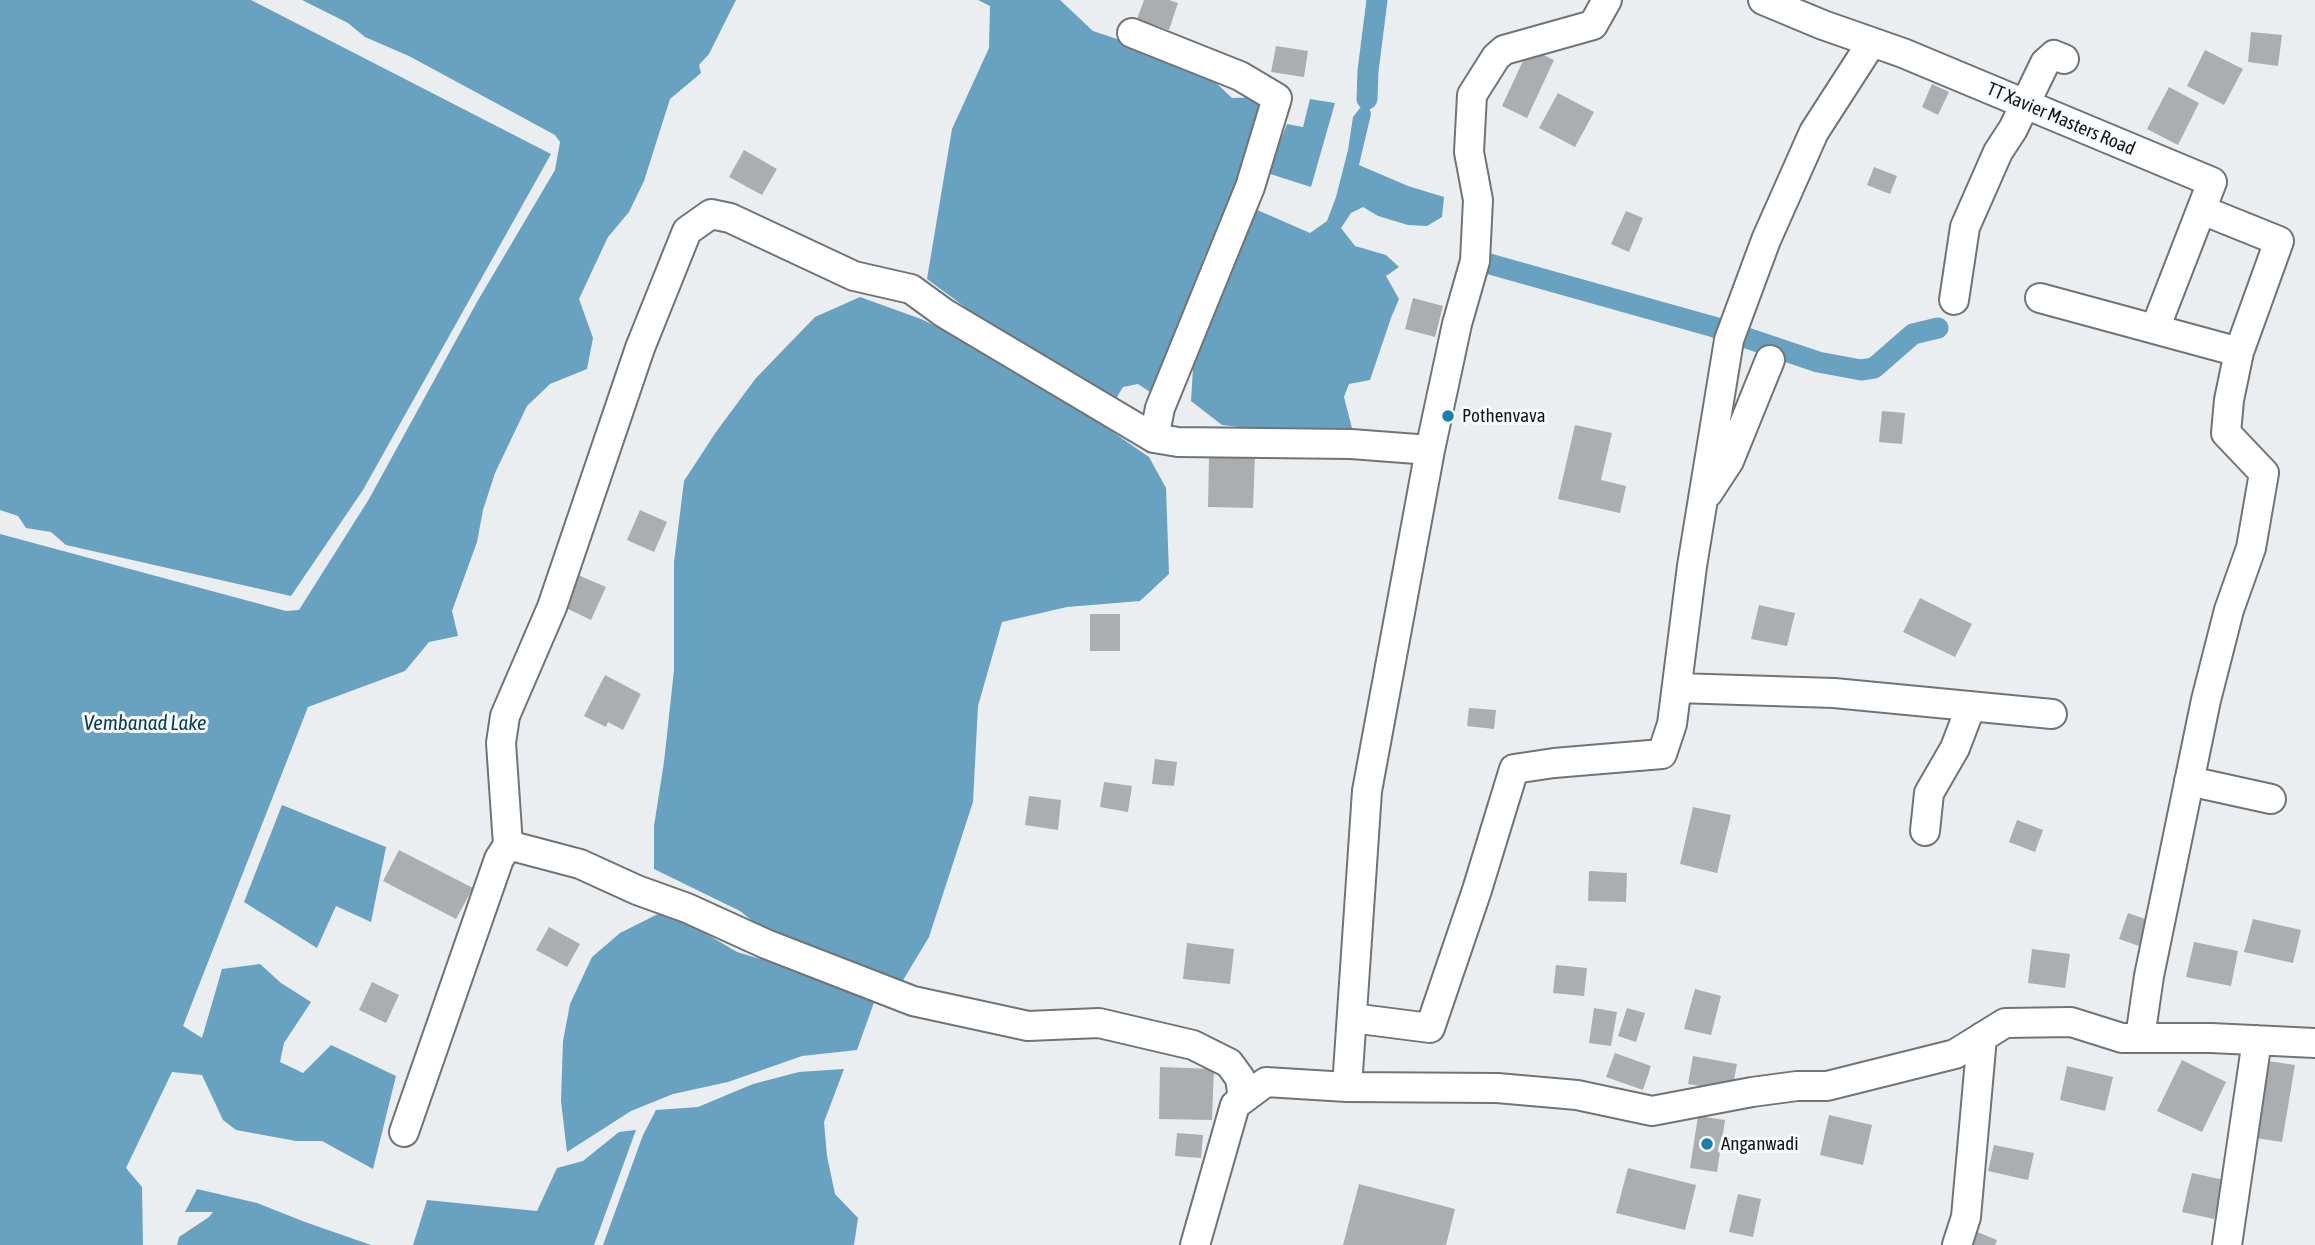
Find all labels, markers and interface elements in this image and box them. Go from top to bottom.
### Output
street label: TT Xavier Masters Road [1983,77,2139,161]
place label: Pothenvava [1462,405,1546,427]
marker: Pothenvava [1440,408,1456,424]
water label: Vembanad Lake [83,710,207,736]
place label: Anganwadi [1721,1133,1799,1155]
marker: Anganwadi [1699,1136,1715,1152]

